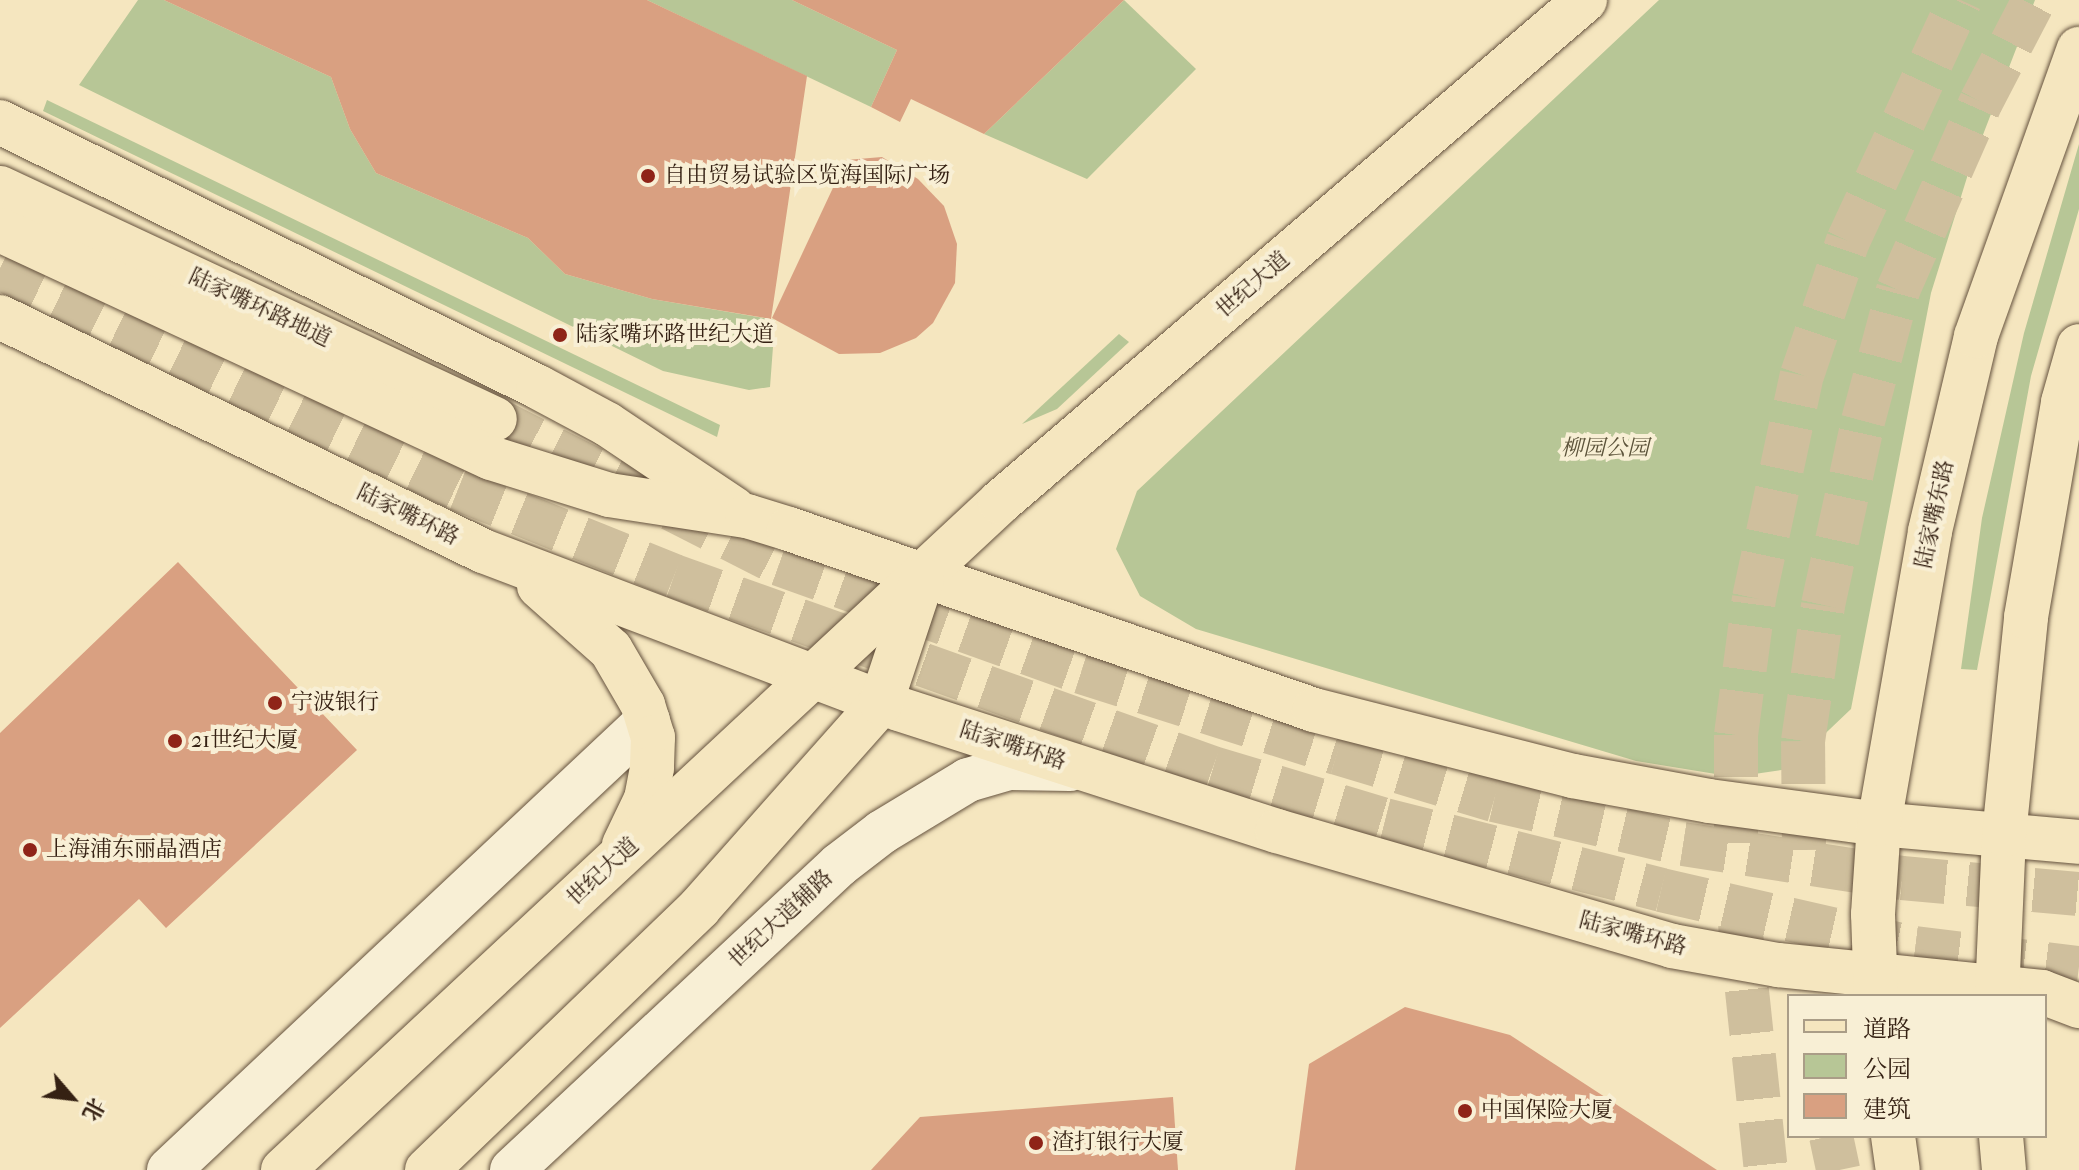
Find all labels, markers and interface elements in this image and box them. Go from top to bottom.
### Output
place label: 自由贸易试验区览海国际广场 [664,163,950,189]
marker: 自由贸易试验区览海国际广场 [639,167,657,185]
street label: 世纪大道 [1211,246,1295,324]
street label: 陆家嘴环路地道 [185,263,335,353]
place label: 陆家嘴环路世纪大道 [576,322,774,348]
marker: 陆家嘴环路世纪大道 [551,326,569,344]
park label: 柳园公园 [1561,436,1649,462]
street label: 陆家嘴东路 [1911,457,1959,571]
street label: 陆家嘴环路 [353,479,463,551]
place label: 宁波银行 [291,690,379,716]
marker: 宁波银行 [266,694,284,712]
street label: 陆家嘴环路 [957,716,1069,776]
place label: 21世纪大厦 [191,728,298,754]
marker: 21世纪大厦 [166,732,184,750]
street label: 世纪大道 [562,832,644,912]
place label: 上海浦东丽晶酒店 [46,837,222,863]
marker: 上海浦东丽晶酒店 [21,841,39,859]
street label: 世纪大道辅路 [724,864,838,974]
street label: 陆家嘴环路 [1576,907,1690,961]
legend [1787,994,2047,1138]
text: 道路 [1863,1015,1911,1043]
text: 公园 [1863,1055,1911,1083]
north arrow [32,1058,112,1138]
text: 北 [77,1093,110,1125]
text: 建筑 [1863,1095,1911,1123]
place label: 中国保险大厦 [1481,1098,1613,1124]
marker: 中国保险大厦 [1456,1102,1474,1120]
place label: 渣打银行大厦 [1052,1130,1184,1156]
marker: 渣打银行大厦 [1027,1134,1045,1152]

